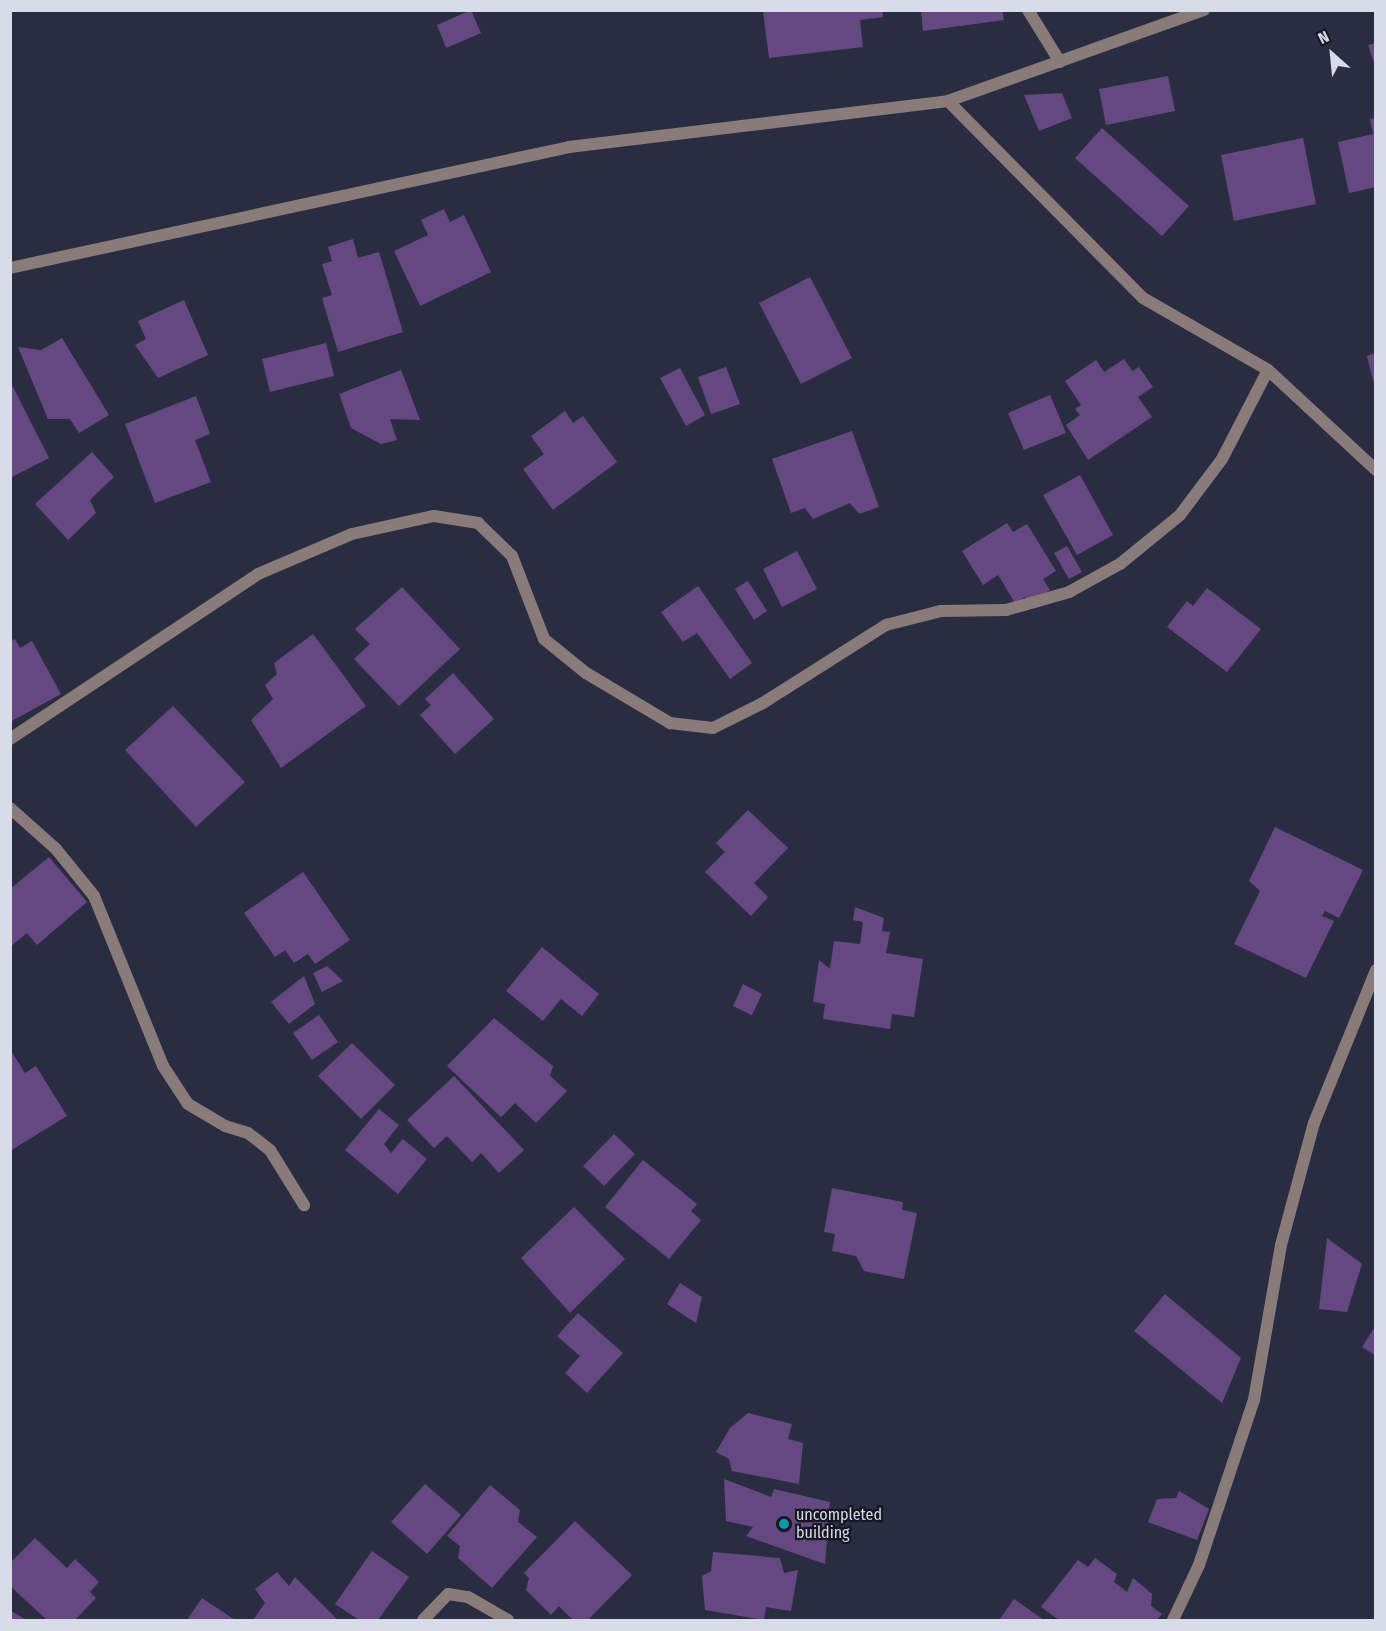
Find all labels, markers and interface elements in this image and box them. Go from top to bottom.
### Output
north arrow [1302,24,1362,84]
text: N [1315,27,1332,48]
place label: uncompleted building [796,1505,882,1543]
marker: uncompleted building [777,1517,791,1531]

